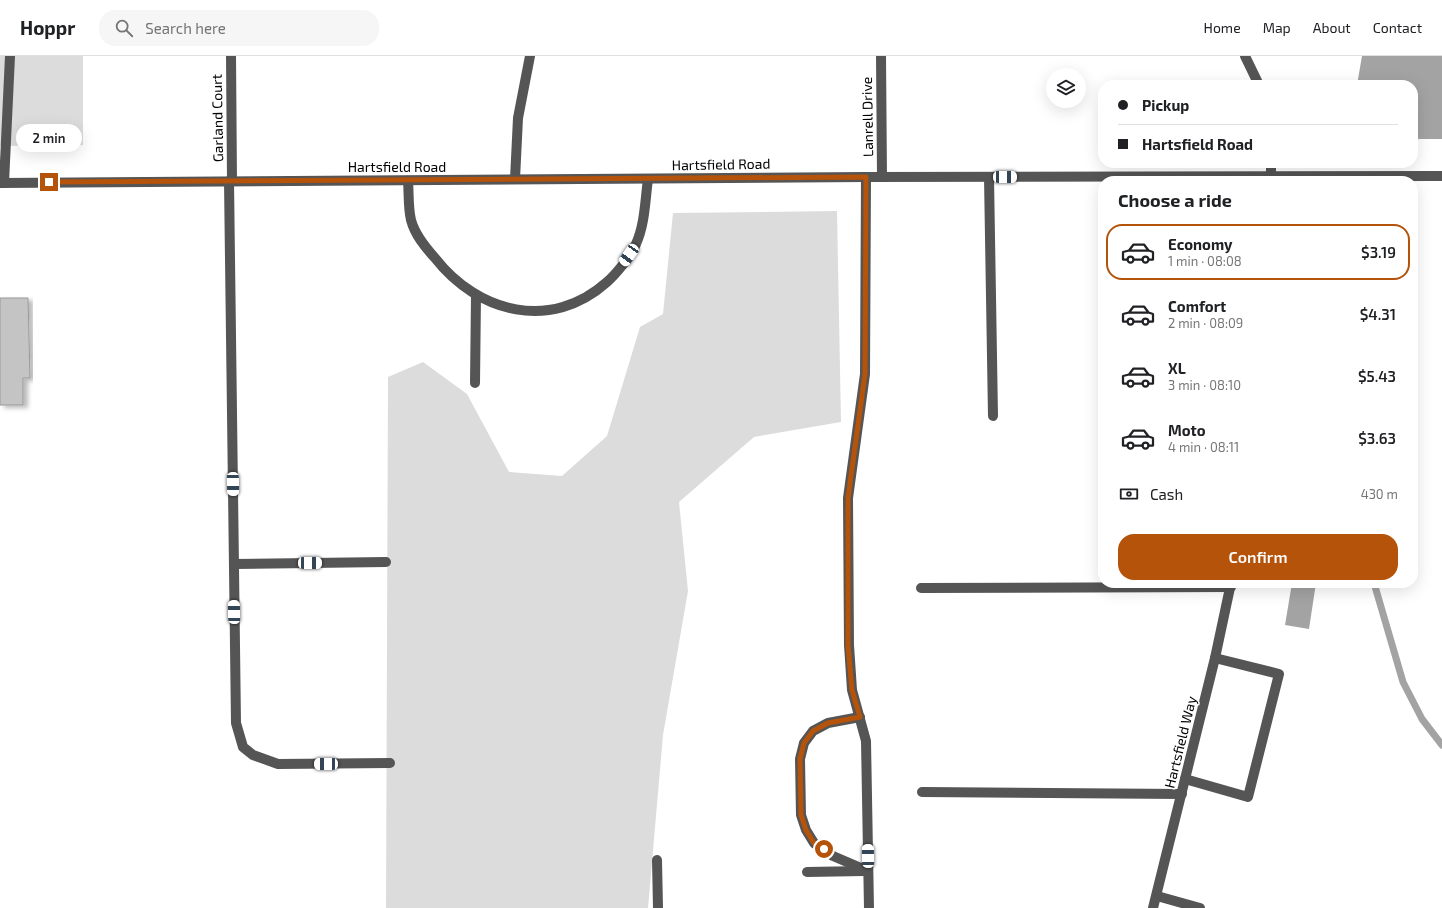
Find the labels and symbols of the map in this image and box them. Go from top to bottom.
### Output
street label: Garland Court [208,74,226,162]
street label: Lanrell Drive [858,77,876,157]
callout: 2 min [16,124,82,152]
street label: Hartsfield Road [672,155,770,173]
street label: Hartsfield Road [348,158,446,175]
car [993,171,1017,183]
route end [40,173,58,191]
car [617,242,641,268]
car [227,472,239,496]
car [298,557,322,569]
car [228,600,240,624]
street label: Hartsfield Way [1160,694,1200,790]
car [314,758,338,770]
route start [815,840,833,858]
car [862,844,874,868]

